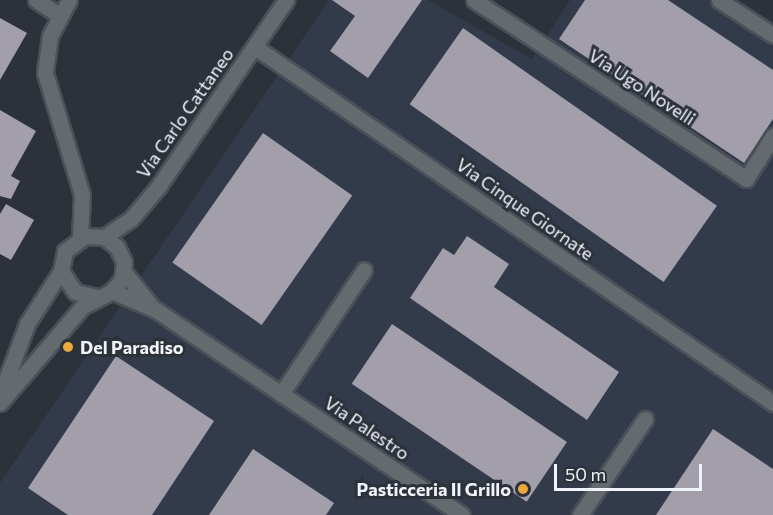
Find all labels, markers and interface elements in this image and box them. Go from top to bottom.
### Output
street label: Via Carlo Cattaneo [132,44,238,182]
street label: Via Ugo Novelli [585,44,699,130]
street label: Via Cinque Giornate [452,153,598,265]
place label: Del Paradiso [80,336,184,358]
marker: Del Paradiso [61,340,75,354]
street label: Via Palestro [320,392,414,464]
scale bar [557,452,706,490]
text: 50 m [565,463,606,485]
place label: Pasticceria Il Grillo [357,478,511,500]
marker: Pasticceria Il Grillo [516,482,530,496]

